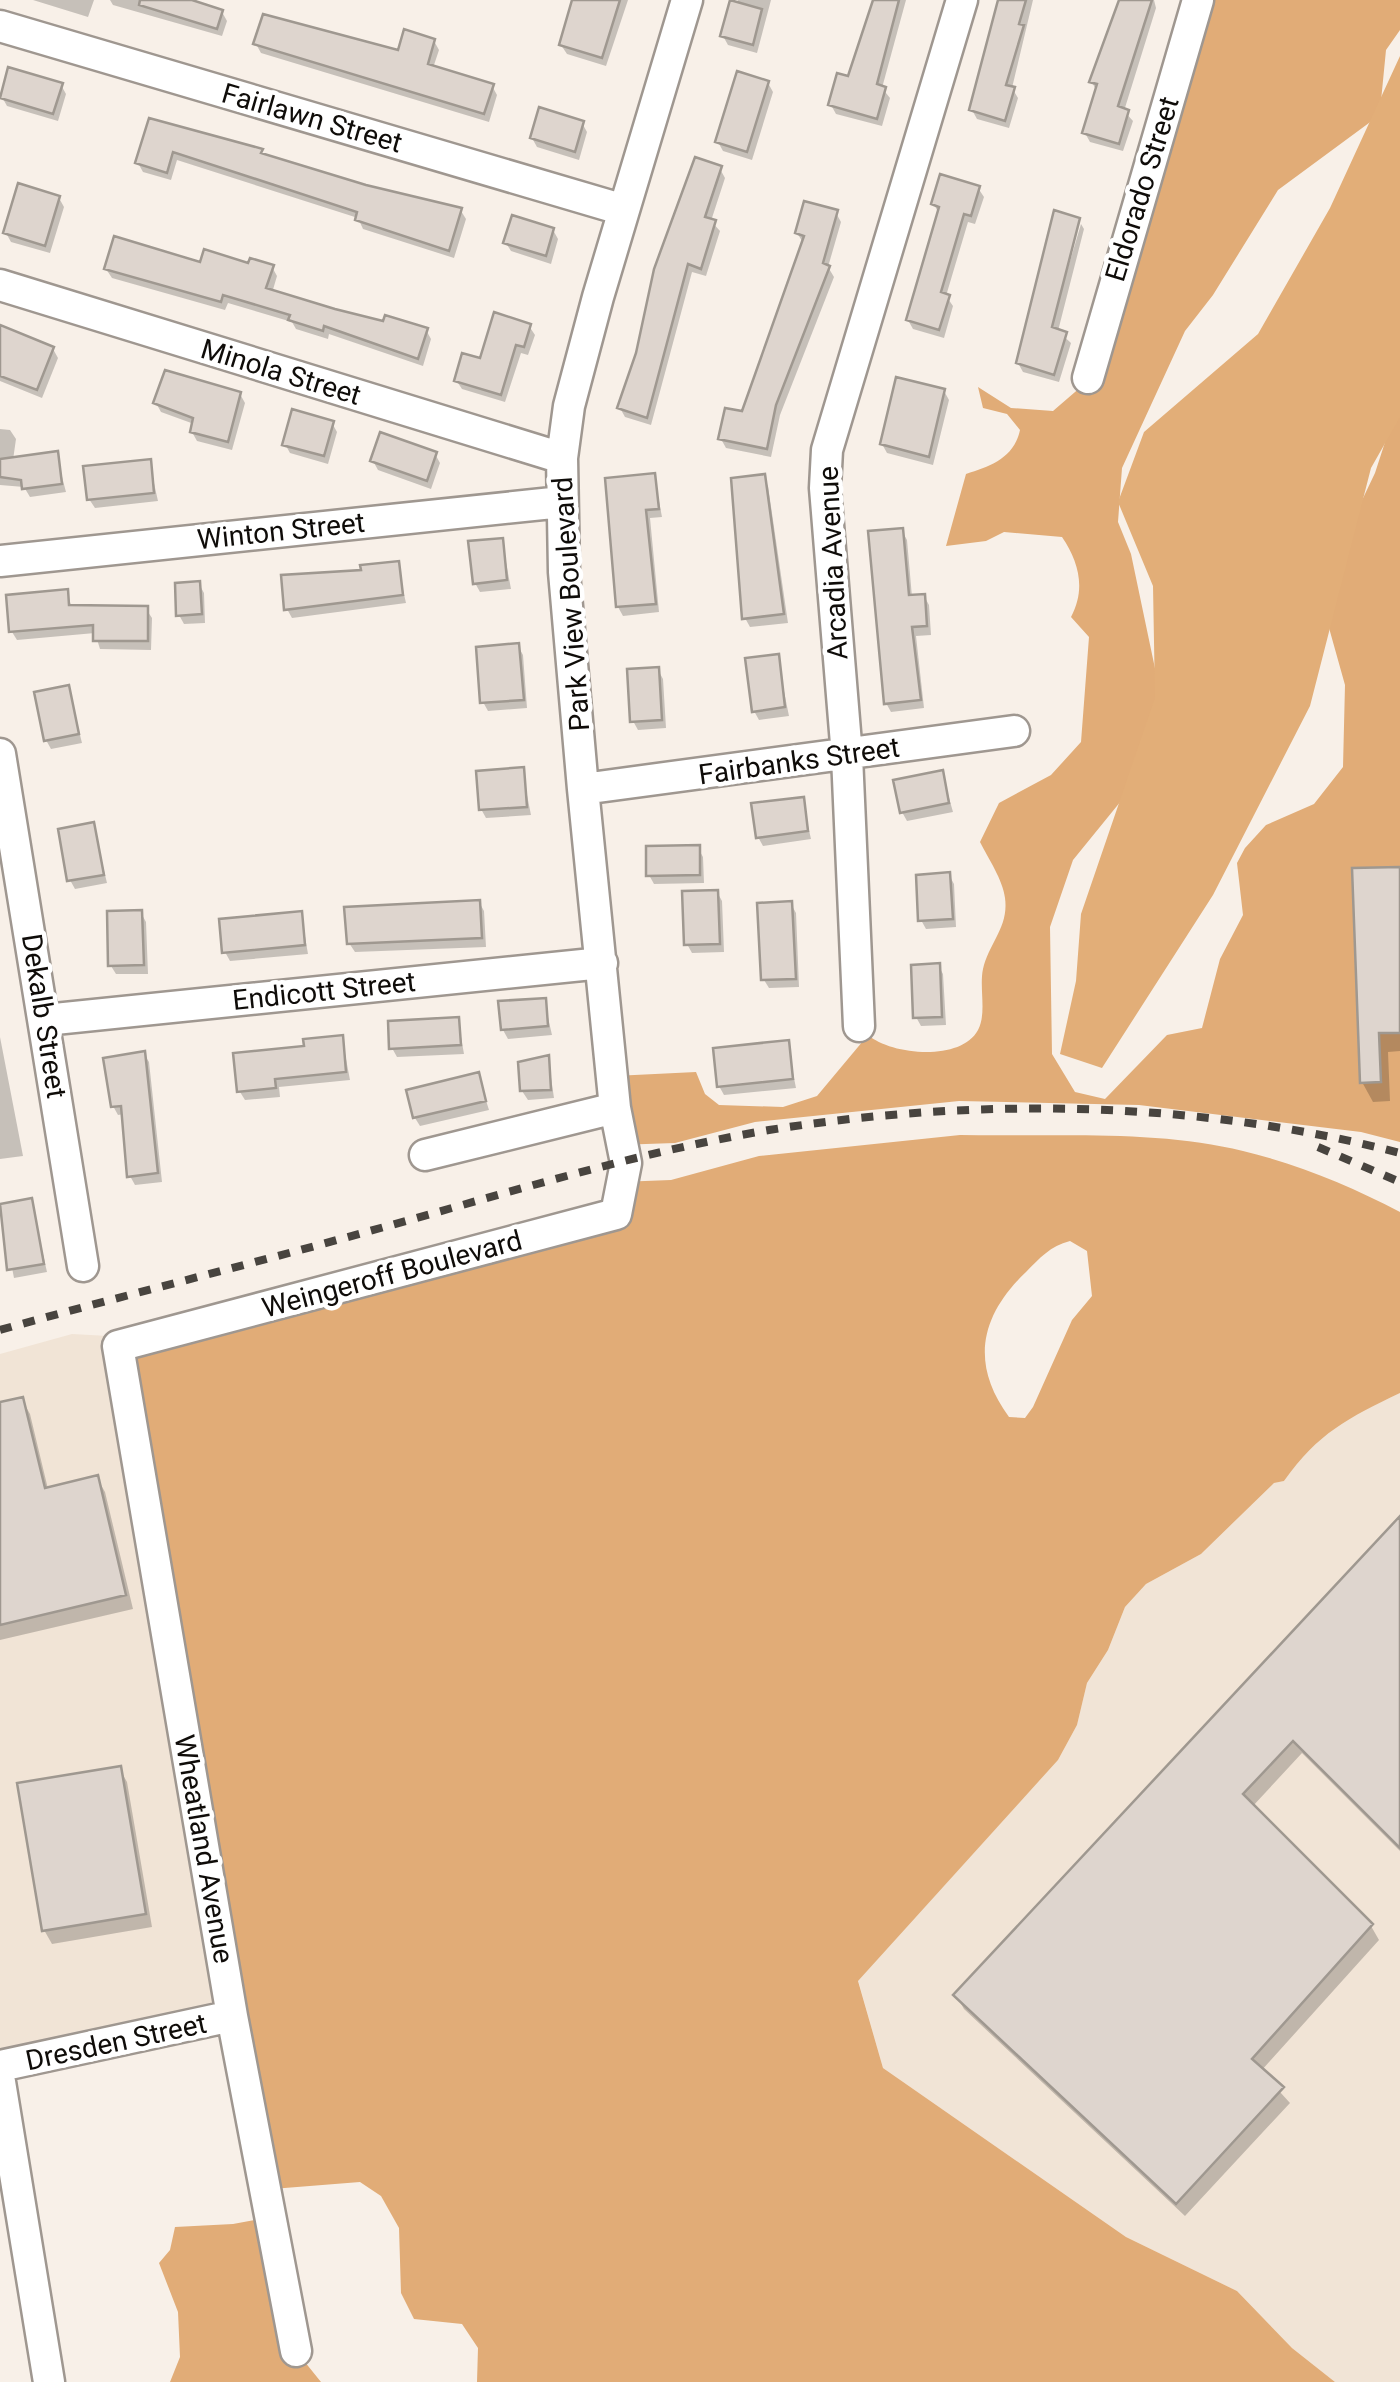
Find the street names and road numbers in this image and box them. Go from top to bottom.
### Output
street label: Fairlawn Street [218,77,406,159]
street label: Eldorado Street [1098,93,1186,285]
street label: Minola Street [197,332,365,412]
street label: Arcadia Avenue [811,465,855,661]
street label: Park View Boulevard [546,476,596,732]
street label: Winton Street [196,506,366,556]
street label: Fairbanks Street [696,731,902,791]
street label: Dekalb Street [15,931,73,1101]
street label: Endicott Street [231,965,417,1017]
street label: Weingeroff Boulevard [258,1223,526,1325]
street label: Wheatland Avenue [168,1732,240,1966]
street label: Dresden Street [23,2007,209,2077]

